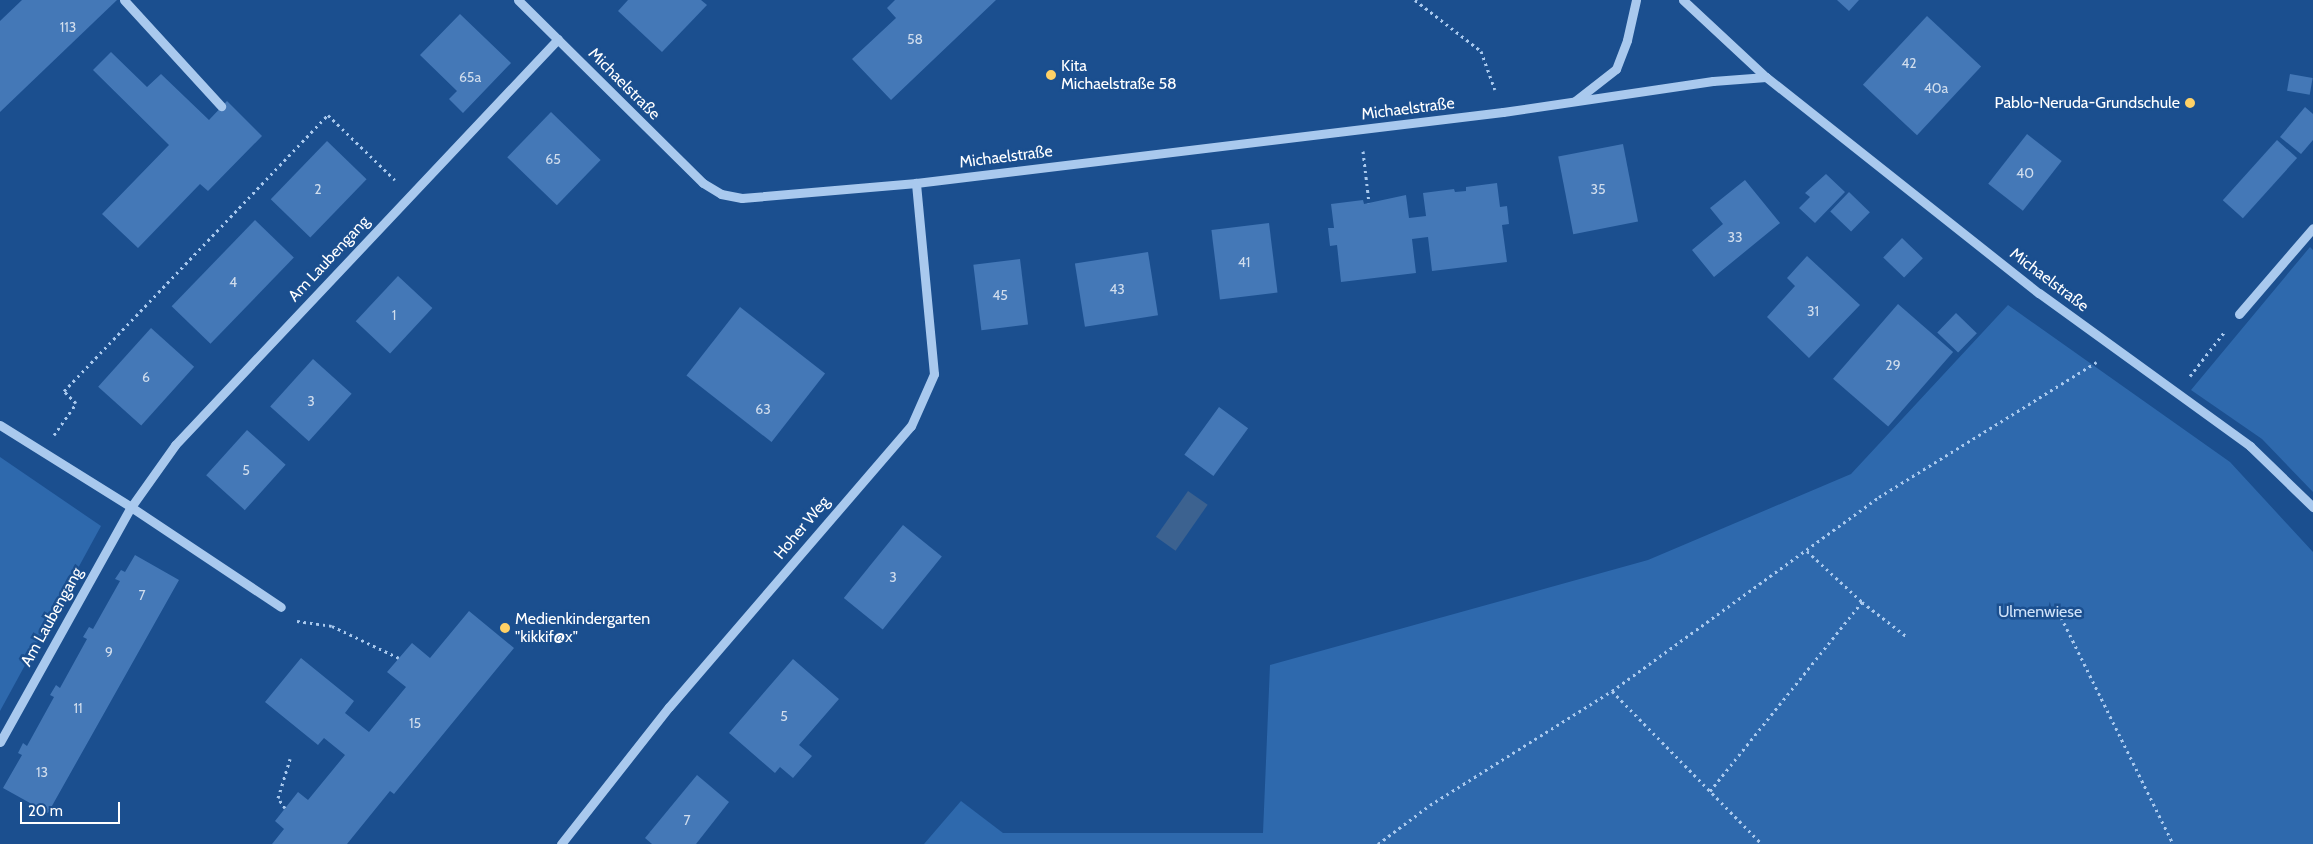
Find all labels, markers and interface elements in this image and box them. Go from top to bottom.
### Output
house number: 113 [60,19,76,35]
house number: 58 [907,31,923,47]
street label: Michaelstraße [584,44,664,124]
house number: 42 [1901,55,1917,71]
place label: Kita Michaelstraße 58 [1061,56,1177,94]
house number: 65a [459,69,481,85]
marker: Kita Michaelstraße 58 [1045,69,1057,81]
house number: 40a [1924,80,1948,96]
place label: Pablo-Neruda-Grundschule [1994,93,2180,113]
street label: Michaelstraße [1360,94,1456,124]
marker: Pablo-Neruda-Grundschule [2184,97,2196,109]
street label: Michaelstraße [958,142,1054,172]
house number: 65 [545,151,561,167]
house number: 40 [2016,165,2034,181]
house number: 2 [314,181,322,197]
house number: 35 [1590,181,1606,197]
street label: Am Laubengang [284,212,374,306]
house number: 33 [1727,229,1743,245]
street label: Michaelstraße [2006,244,2092,316]
house number: 41 [1238,254,1250,270]
house number: 4 [229,274,237,290]
house number: 43 [1109,281,1125,297]
house number: 45 [992,287,1008,303]
house number: 31 [1807,303,1819,319]
house number: 1 [392,307,396,323]
house number: 29 [1885,357,1901,373]
house number: 6 [142,369,150,385]
house number: 3 [307,393,315,409]
house number: 63 [755,401,771,417]
house number: 5 [242,462,250,478]
street label: Hoher Weg [770,493,834,563]
street label: Am Laubengang [17,564,87,670]
house number: 3 [889,569,897,585]
house number: 7 [138,587,146,603]
park label: Ulmenwiese [1998,602,2082,622]
place label: Medienkindergarten "kikkif@x" [515,609,650,647]
marker: Medienkindergarten "kikkif@x" [499,622,511,634]
house number: 9 [105,644,113,660]
house number: 11 [73,700,83,716]
house number: 5 [780,708,788,724]
house number: 15 [409,715,421,731]
house number: 13 [36,764,48,780]
scale bar [22,792,122,824]
text: 20 m [28,802,63,820]
house number: 7 [683,812,691,828]

